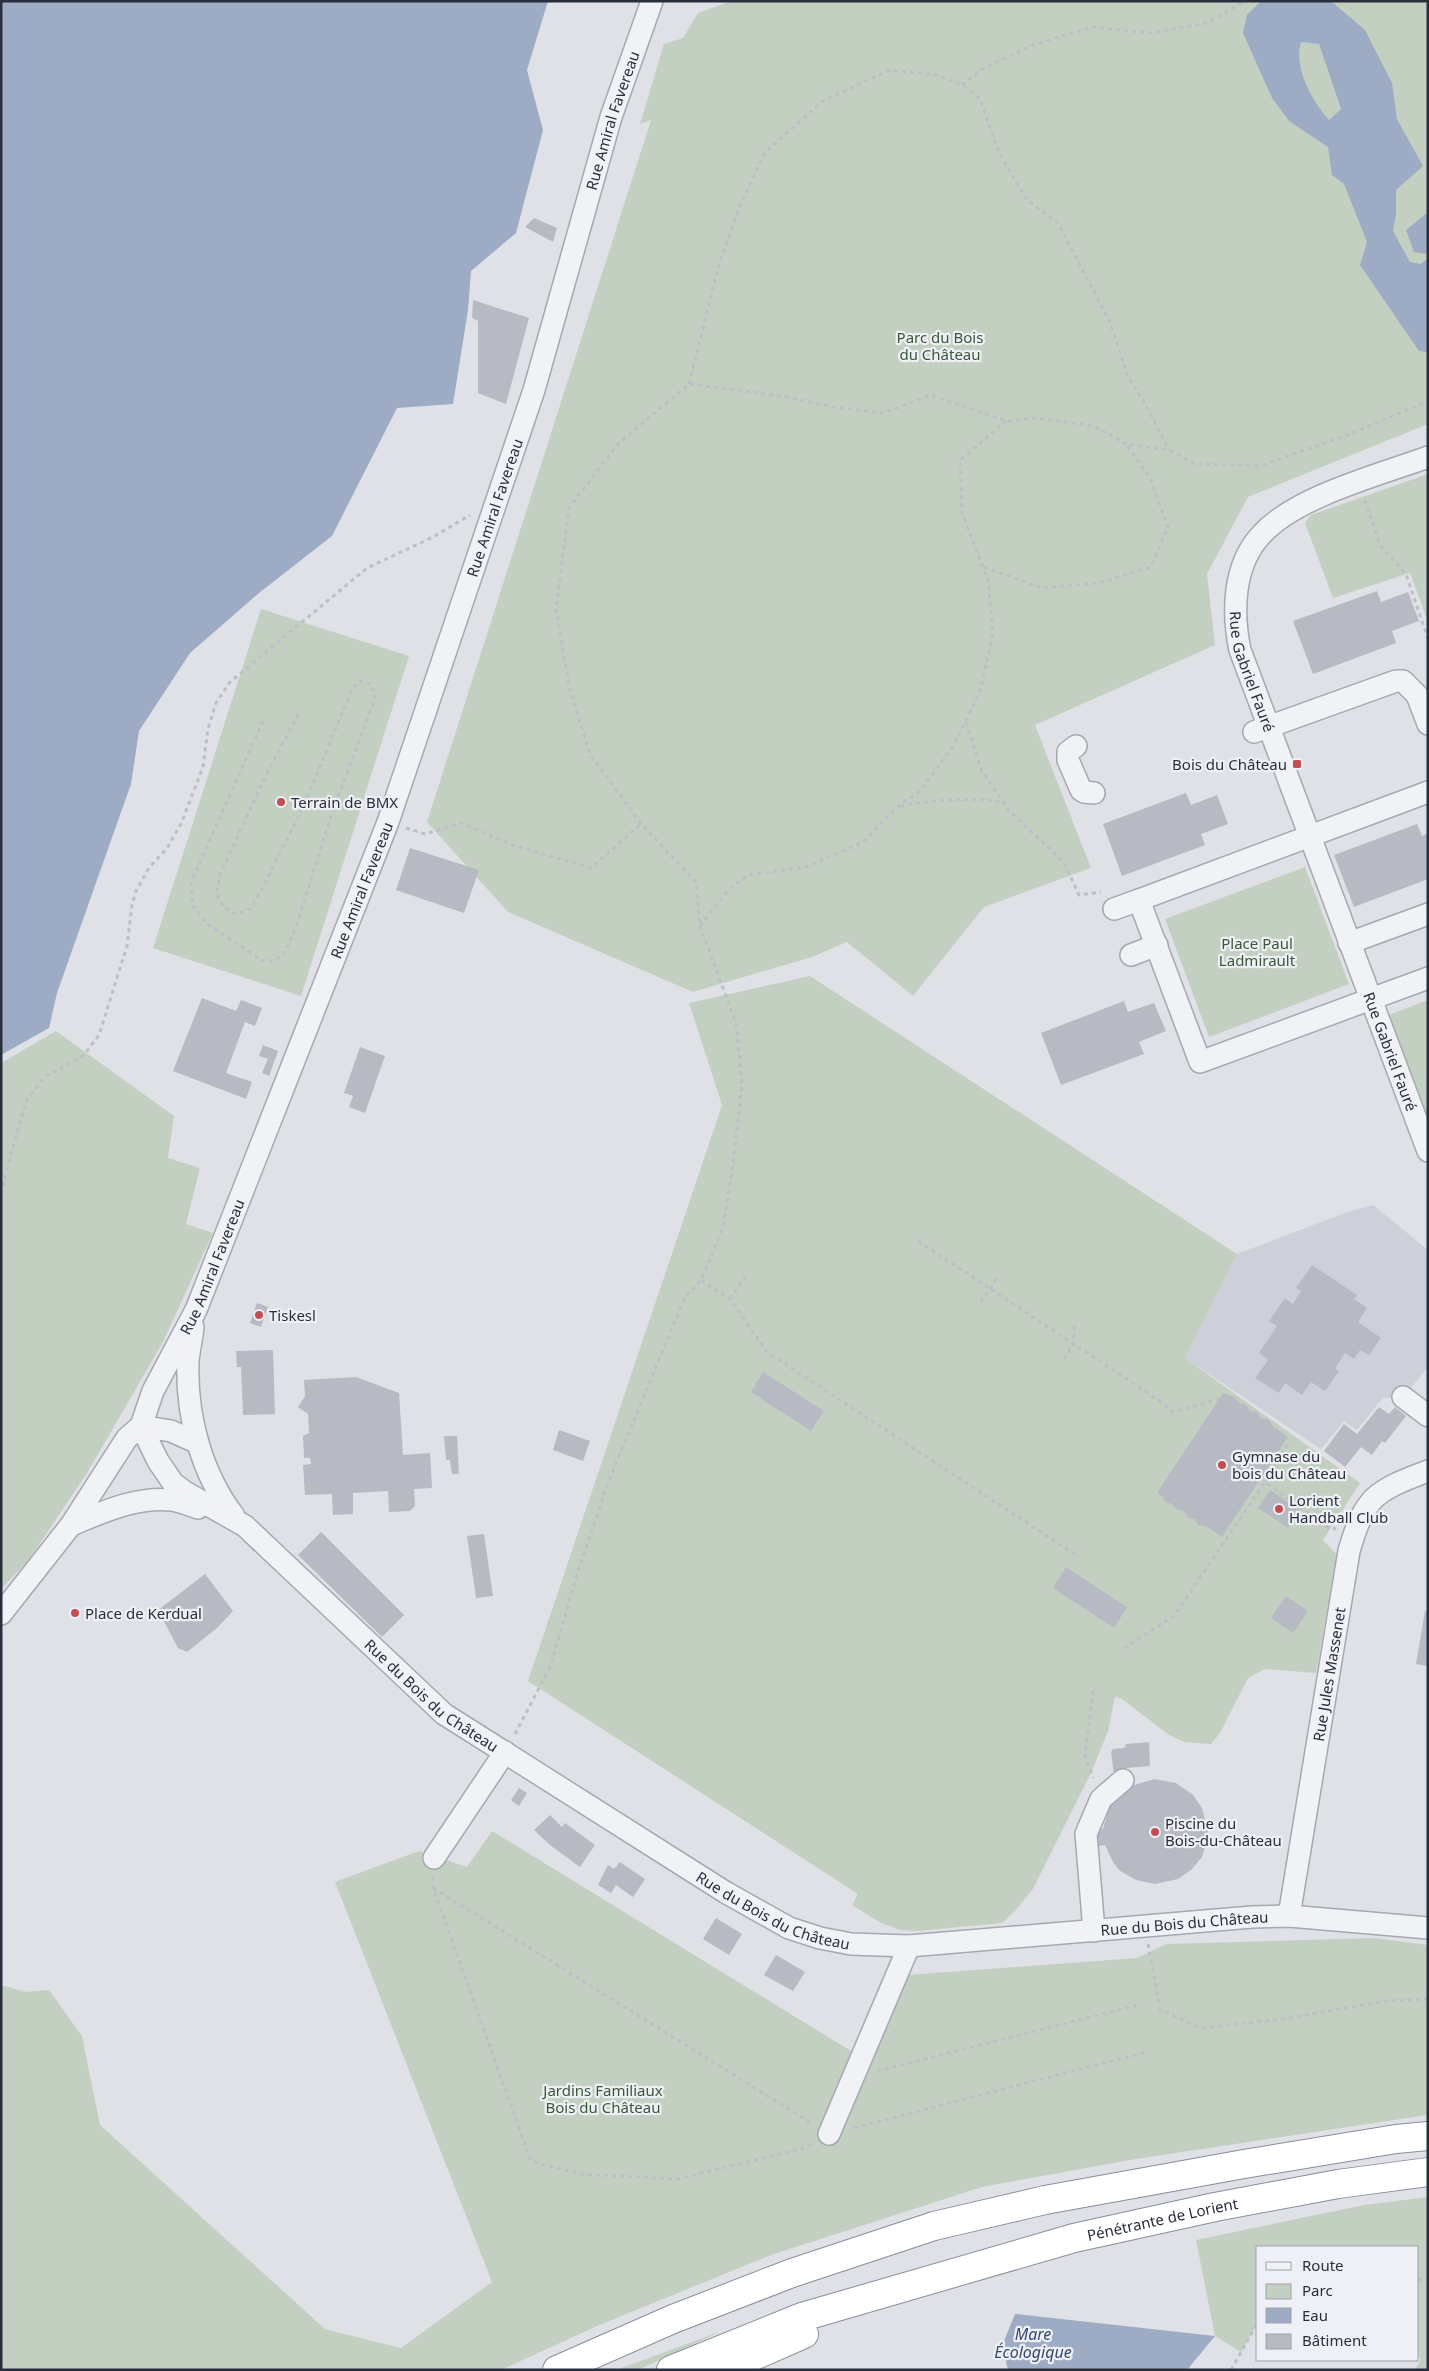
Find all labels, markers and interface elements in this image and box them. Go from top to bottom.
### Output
street label: Rue Amiral Favereau [581,48,644,192]
park label: Parc du Bois du Château [897,327,983,364]
street label: Rue Amiral Favereau [462,436,527,580]
street label: Rue Gabriel Fauré [1226,611,1280,735]
place label: Bois du Château [1172,754,1287,774]
marker: Bois du Château [1291,758,1303,770]
place label: Terrain de BMX [291,792,398,812]
marker: Terrain de BMX [275,796,287,808]
street label: Rue Amiral Favereau [325,819,397,961]
park label: Place Paul Ladmirault [1219,933,1296,970]
street label: Rue Gabriel Fauré [1359,989,1422,1114]
street label: Rue Amiral Favereau [175,1196,249,1338]
place label: Tiskesl [269,1305,316,1325]
marker: Tiskesl [253,1309,265,1321]
place label: Gymnase du bois du Château [1232,1446,1346,1483]
marker: Gymnase du bois du Château [1216,1459,1228,1471]
place label: Lorient Handball Club [1289,1490,1388,1527]
marker: Lorient Handball Club [1273,1503,1285,1515]
place label: Place de Kerdual [85,1603,202,1623]
street label: Rue Jules Massenet [1308,1605,1350,1743]
marker: Place de Kerdual [69,1607,81,1619]
street label: Rue du Bois du Château [360,1634,503,1756]
place label: Piscine du Bois-du-Château [1165,1813,1282,1850]
marker: Piscine du Bois-du-Château [1149,1826,1161,1838]
street label: Rue du Bois du Château [693,1866,852,1954]
street label: Rue du Bois du Château [1100,1907,1269,1940]
park label: Jardins Familiaux Bois du Château [541,2080,663,2117]
street label: Pénétrante de Lorient [1085,2193,1240,2245]
legend [1256,2246,1419,2361]
text: Route [1302,2255,1344,2275]
text: Parc [1302,2280,1333,2300]
text: Eau [1302,2305,1328,2325]
water label: Mare Écologique [994,2323,1072,2363]
text: Bâtiment [1302,2330,1367,2350]

